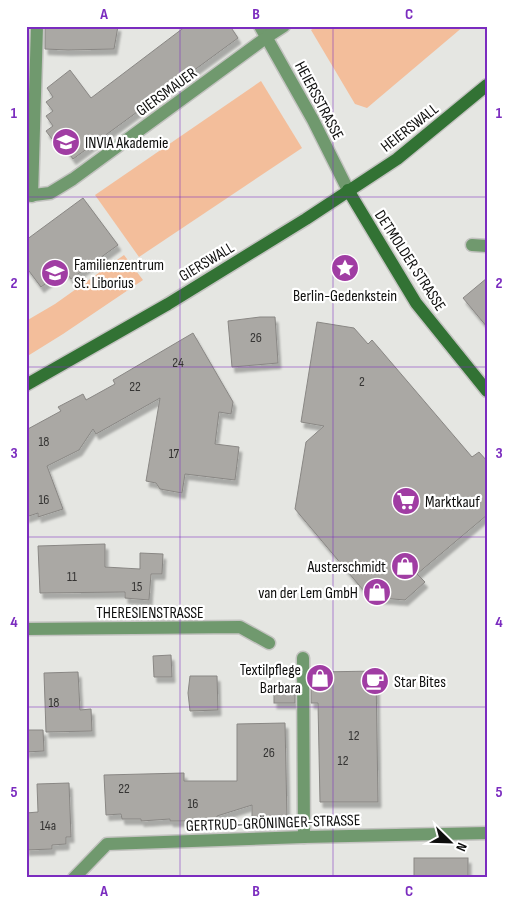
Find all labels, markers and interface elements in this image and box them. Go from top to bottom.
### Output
text: A [99,5,108,24]
text: B [252,5,260,24]
text: C [405,5,413,24]
street label: HEIERSSTRASSE [290,58,347,143]
street label: GIERSMAUER [133,64,201,121]
street label: HEIERSWALL [377,100,442,156]
text: 1 [11,104,18,123]
text: 1 [496,104,503,123]
school or university icon: INVIA Akademie [51,127,81,157]
place label: INVIA Akademie [85,134,168,153]
street label: DETMOLDER STRASSE [370,207,449,315]
street label: GIERSWALL [176,238,238,286]
place icon: Berlin-Gedenkstein [330,253,360,283]
place label: Familienzentrum St. Liborius [74,256,164,293]
school or university icon: Familienzentrum St. Liborius [40,258,70,288]
text: 2 [10,274,18,293]
text: 2 [495,274,503,293]
place label: Berlin-Gedenkstein [293,287,397,306]
house number: 26 [250,329,262,346]
house number: 24 [172,354,184,371]
house number: 2 [359,373,365,390]
house number: 22 [129,378,141,395]
house number: 18 [38,433,50,450]
text: 3 [10,444,18,463]
text: 3 [495,444,503,463]
house number: 17 [169,445,180,462]
supermarket icon: Marktkauf [391,486,421,516]
house number: 16 [38,491,50,508]
place label: Marktkauf [425,493,480,512]
shop icon: Austerschmidt [390,551,420,581]
place label: Austerschmidt [306,558,386,577]
house number: 11 [67,568,77,585]
shop icon: van der Lem GmbH [362,577,392,607]
house number: 15 [132,578,143,595]
place label: van der Lem GmbH [258,584,358,603]
street label: THERESIENSTRASSE [96,604,204,623]
text: 4 [10,613,18,632]
text: 4 [495,613,503,632]
place label: Textilpflege Barbara [240,661,301,698]
shop icon: Textilpflege Barbara [305,663,335,693]
cafe icon: Star Bites [360,666,390,696]
place label: Star Bites [394,673,446,692]
house number: 18 [48,694,60,711]
house number: 12 [349,727,360,744]
house number: 26 [263,744,275,761]
house number: 12 [338,752,349,769]
house number: 22 [118,780,130,797]
text: 5 [10,783,18,802]
text: 5 [495,783,503,802]
house number: 16 [187,795,199,812]
street label: GERTRUD-GRÖNINGER-STRASSE [185,811,361,836]
north arrow [426,816,476,866]
house number: 14a [40,817,56,834]
text: N [452,840,471,854]
text: A [99,882,108,901]
text: B [252,882,260,901]
text: C [405,882,413,901]

